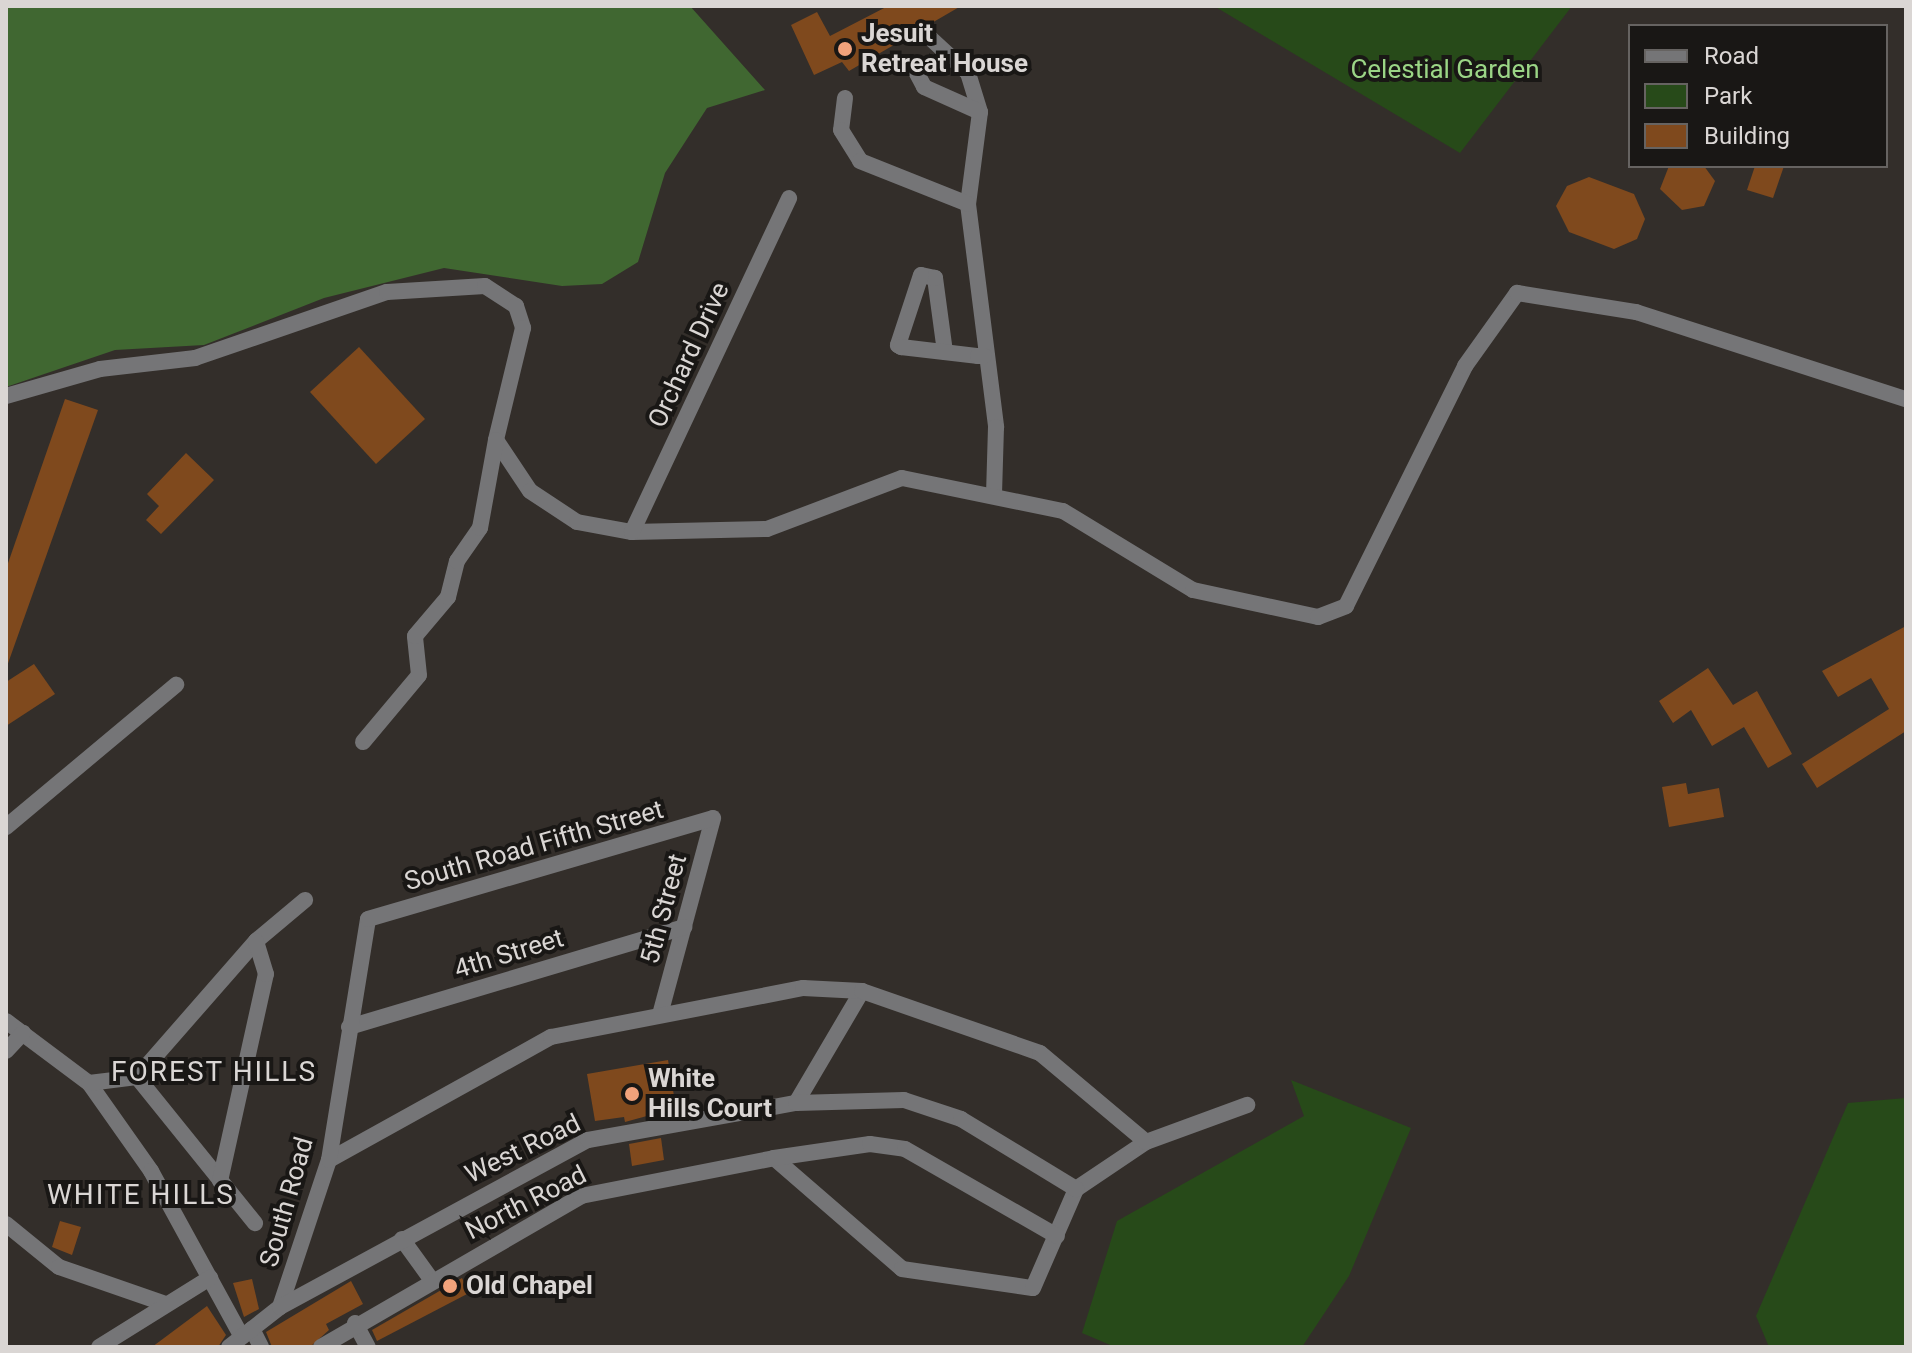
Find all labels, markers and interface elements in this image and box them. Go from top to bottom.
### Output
place label: Jesuit Retreat House [861,18,1028,80]
legend [1628,24,1888,168]
marker: Jesuit Retreat House [836,40,854,58]
text: Road [1704,42,1759,70]
park label: Celestial Garden [1350,54,1540,86]
text: Park [1704,82,1752,110]
text: Building [1704,122,1790,150]
street label: Orchard Drive [642,277,736,433]
street label: South Road Fifth Street [401,794,667,898]
street label: 5th Street [634,851,694,967]
street label: 4th Street [451,923,567,985]
district label: FOREST HILLS [111,1055,317,1089]
place label: White Hills Court [648,1063,772,1124]
marker: White Hills Court [623,1085,641,1103]
street label: West Road [460,1108,586,1190]
street label: South Road [254,1134,320,1270]
street label: North Road [460,1159,592,1247]
district label: WHITE HILLS [47,1178,235,1212]
place label: Old Chapel [466,1270,593,1302]
marker: Old Chapel [441,1277,459,1295]

